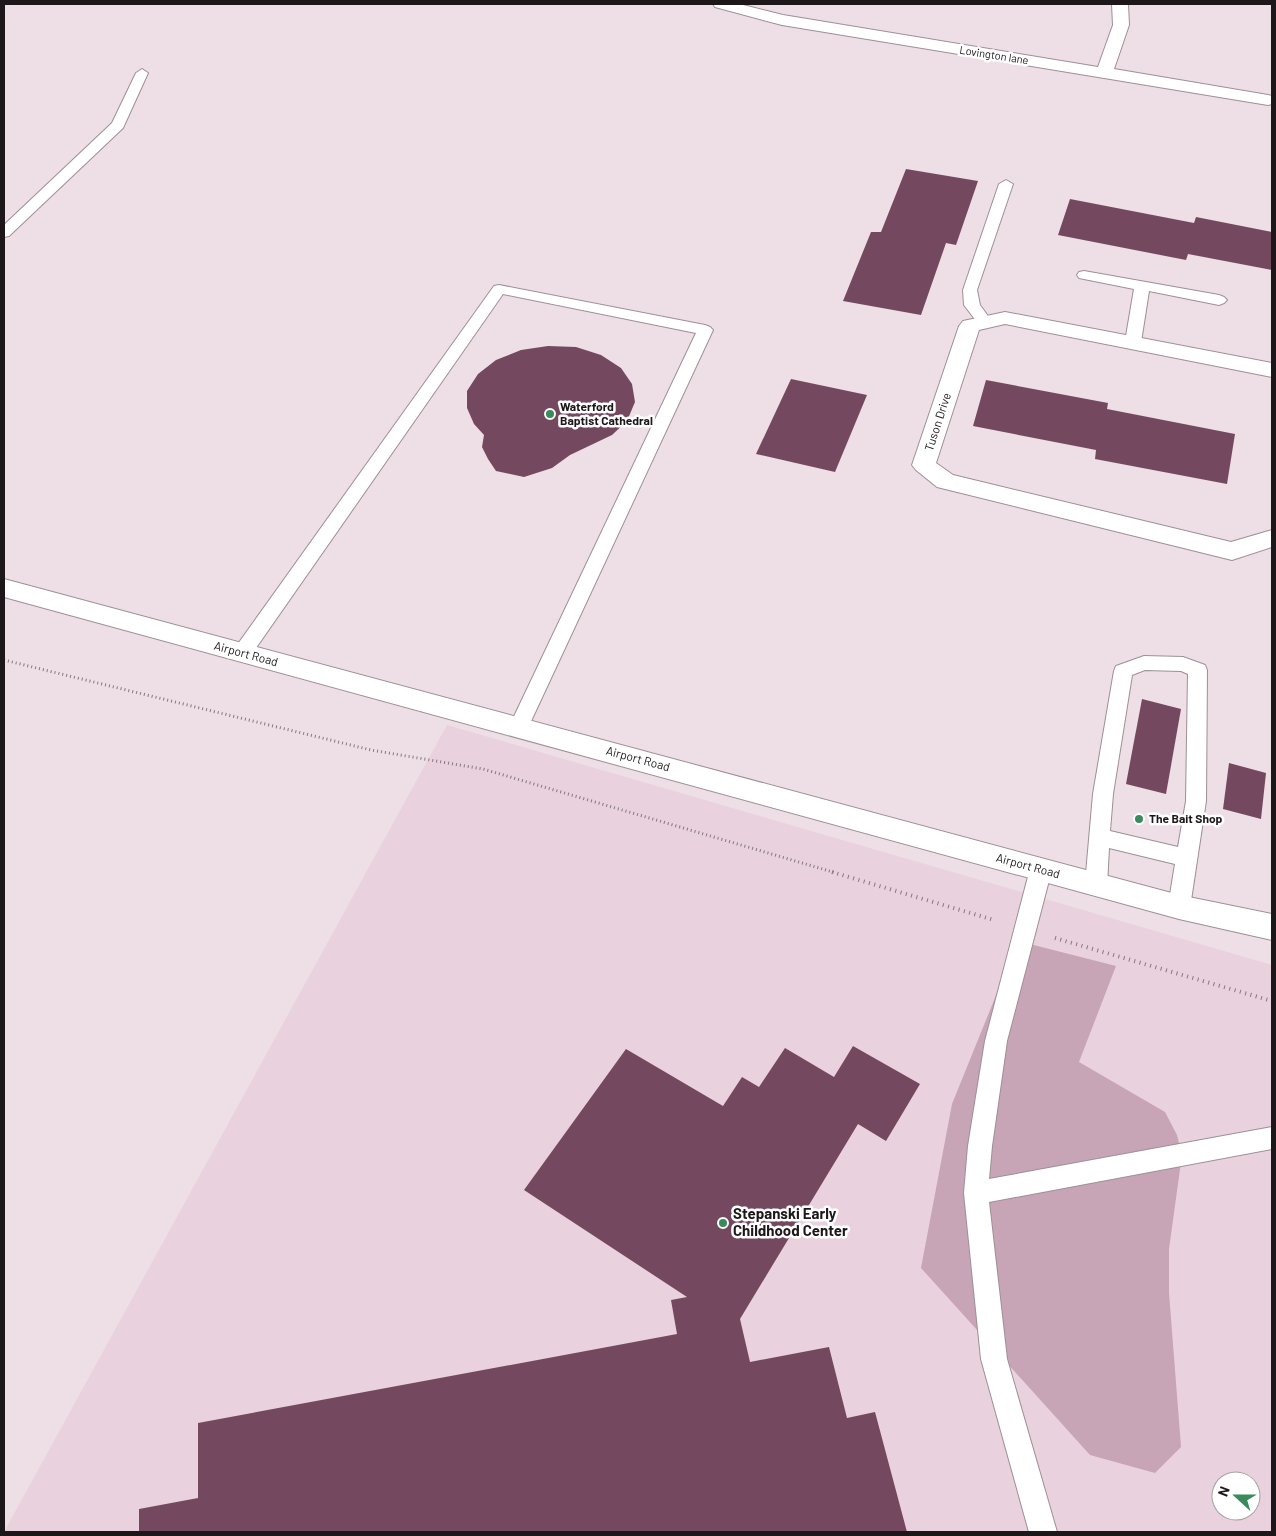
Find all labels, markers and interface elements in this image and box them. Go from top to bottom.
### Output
street label: Lovington lane [959,43,1030,66]
street label: Tuson Drive [921,391,953,453]
place label: Waterford Baptist Cathedral [560,399,653,427]
marker: Waterford Baptist Cathedral [544,408,556,420]
street label: Airport Road [213,638,280,668]
street label: Airport Road [605,743,672,773]
place label: The Bait Shop [1149,811,1223,825]
marker: The Bait Shop [1133,813,1145,825]
street label: Airport Road [995,850,1062,880]
place label: Stepanski Early Childhood Center [733,1204,848,1239]
marker: Stepanski Early Childhood Center [717,1217,729,1229]
north arrow [1211,1471,1261,1521]
text: N [1214,1484,1233,1499]

